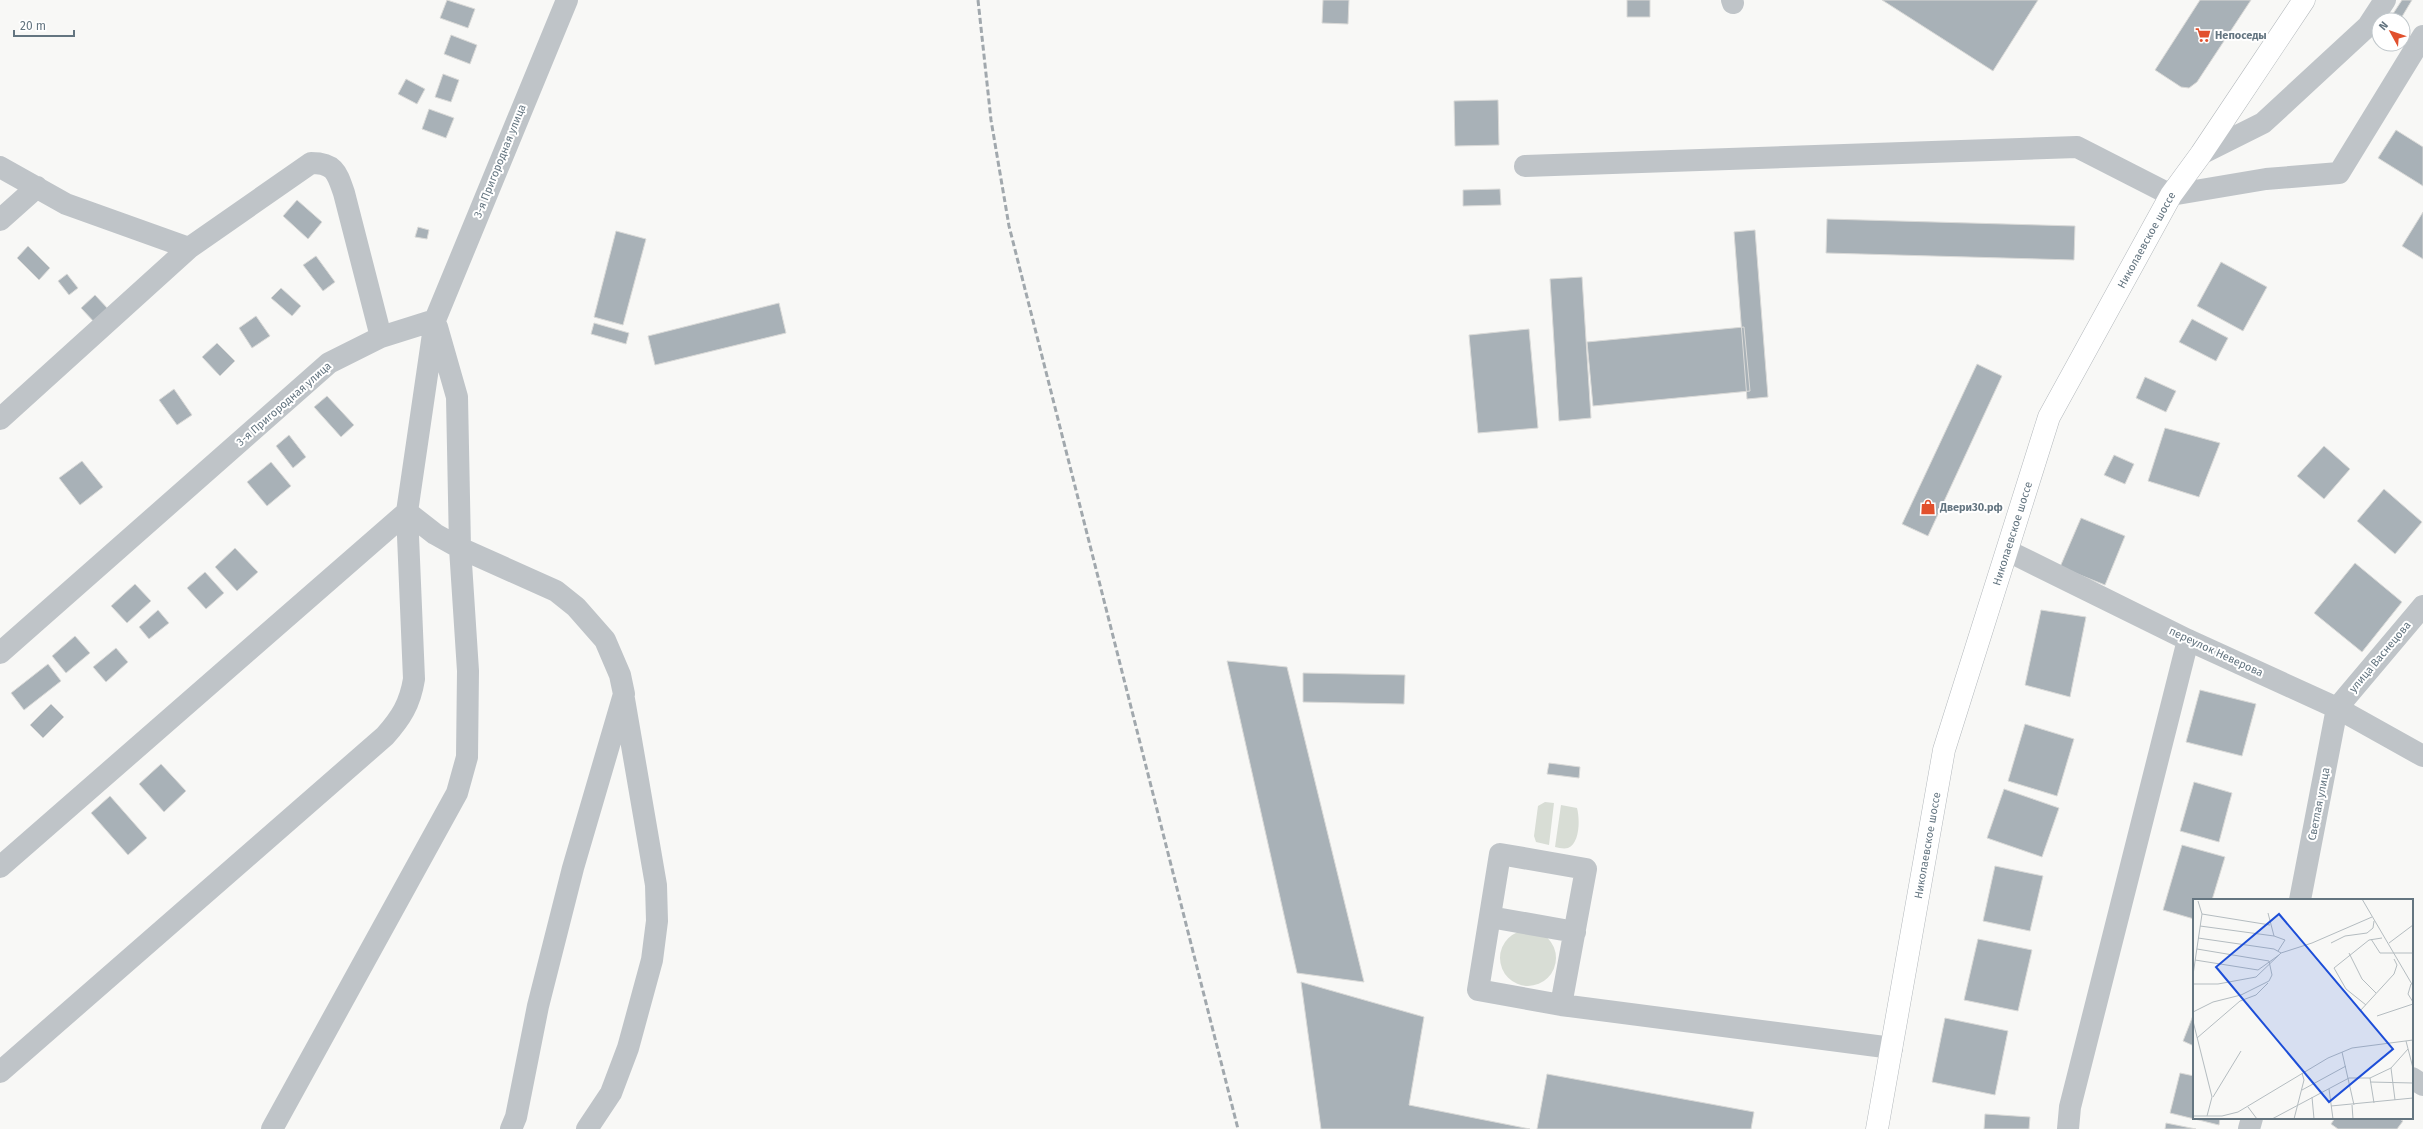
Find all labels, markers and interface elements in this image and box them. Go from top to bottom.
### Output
scale bar [14,12,74,38]
north arrow [2371,12,2411,52]
text: 20 m [20,19,46,33]
text: N [2376,19,2391,33]
supermarket icon: Непоседы [2194,26,2212,44]
place label: Непоседы [2215,29,2267,42]
street label: 3-я Пригородная улица [471,102,529,220]
street label: Николаевское шоссе [2115,190,2178,291]
street label: 3-я Пригородная улица [234,359,334,449]
street label: Николаевское шоссе [1990,480,2035,587]
shop icon: Двери30.рф [1919,498,1937,516]
place label: Двери30.рф [1939,501,2003,514]
street label: улица Васнецова [2346,619,2414,695]
street label: переулок Неверова [2167,624,2265,680]
street label: Светлая улица [2306,766,2332,842]
street label: Николаевское шоссе [1911,791,1943,900]
inset map [2193,899,2413,1119]

